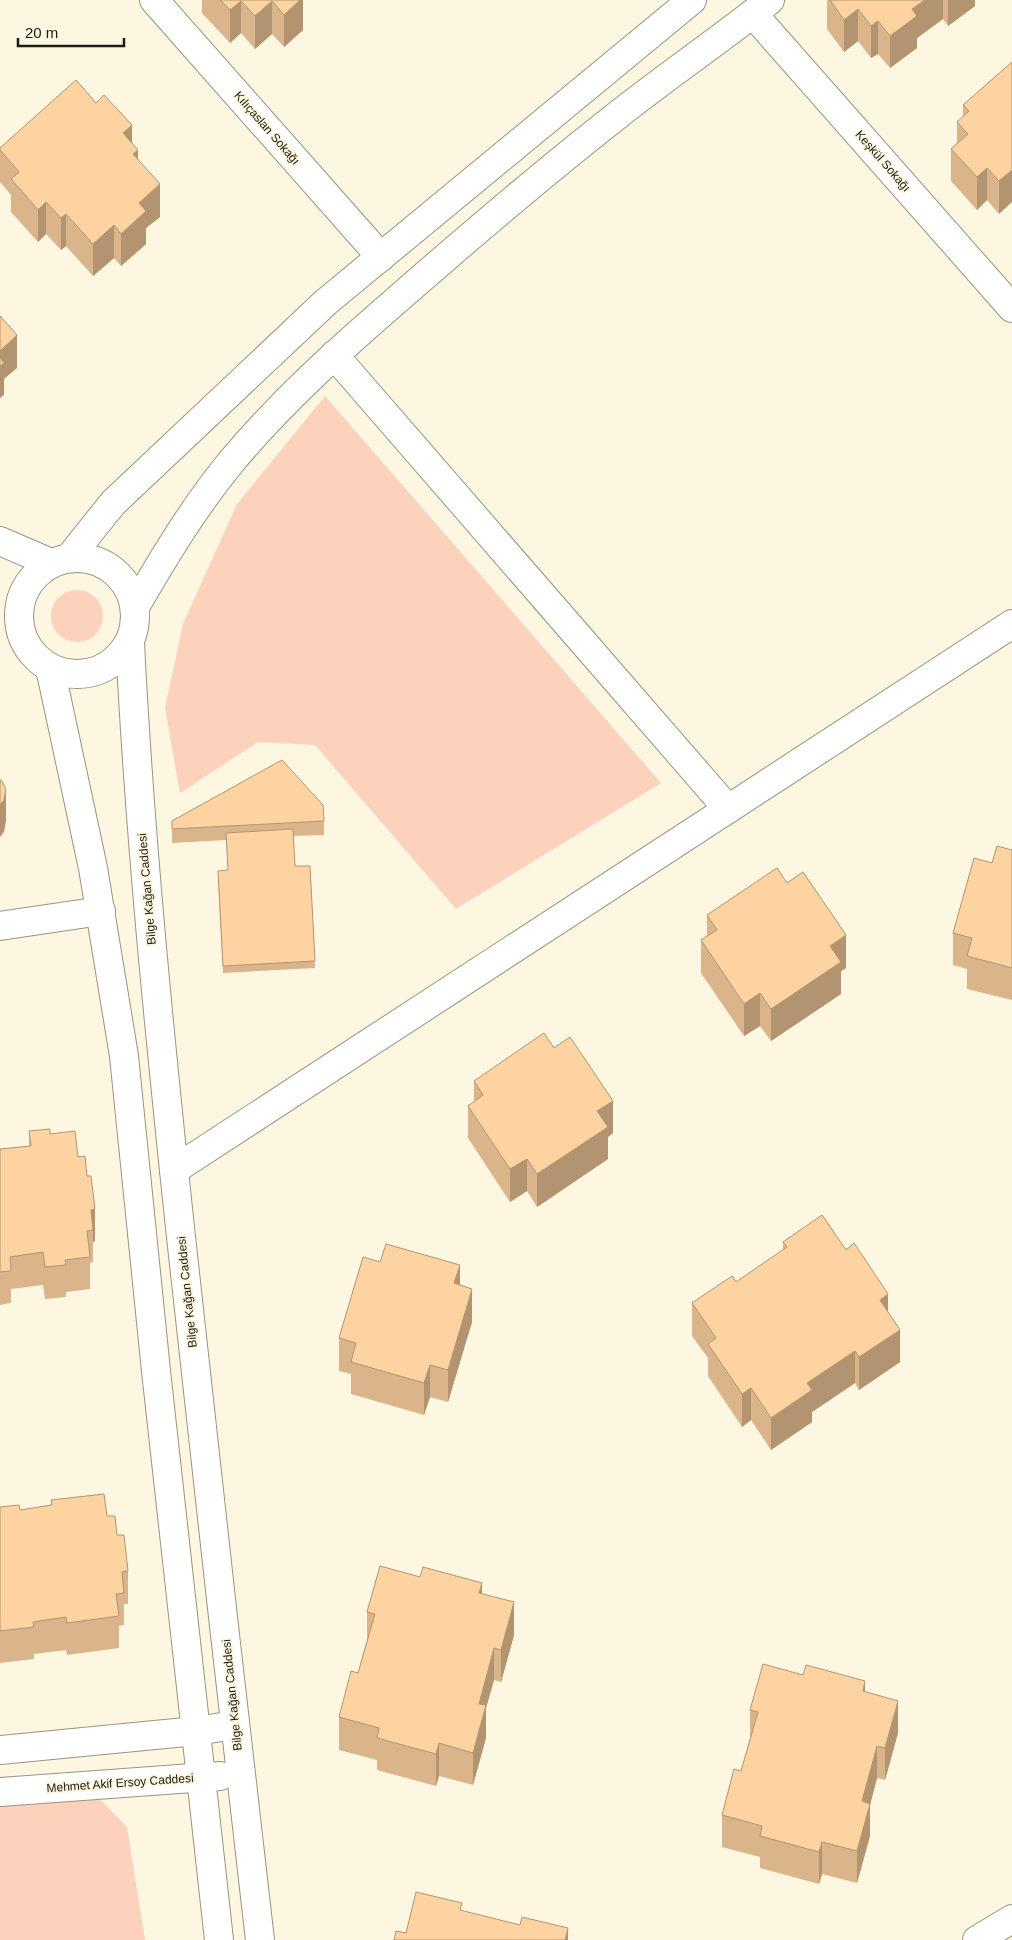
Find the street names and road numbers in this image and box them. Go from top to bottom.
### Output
street label: Kılıçaslan Sokağı [231,88,303,168]
street label: Keşkül Sokağı [853,127,913,195]
street label: Bilge Kağan Caddesi [135,833,159,945]
street label: Bilge Kağan Caddesi [174,1236,200,1348]
street label: Bilge Kağan Caddesi [219,1639,245,1751]
street label: Mehmet Akif Ersoy Caddesi [46,1771,194,1795]

